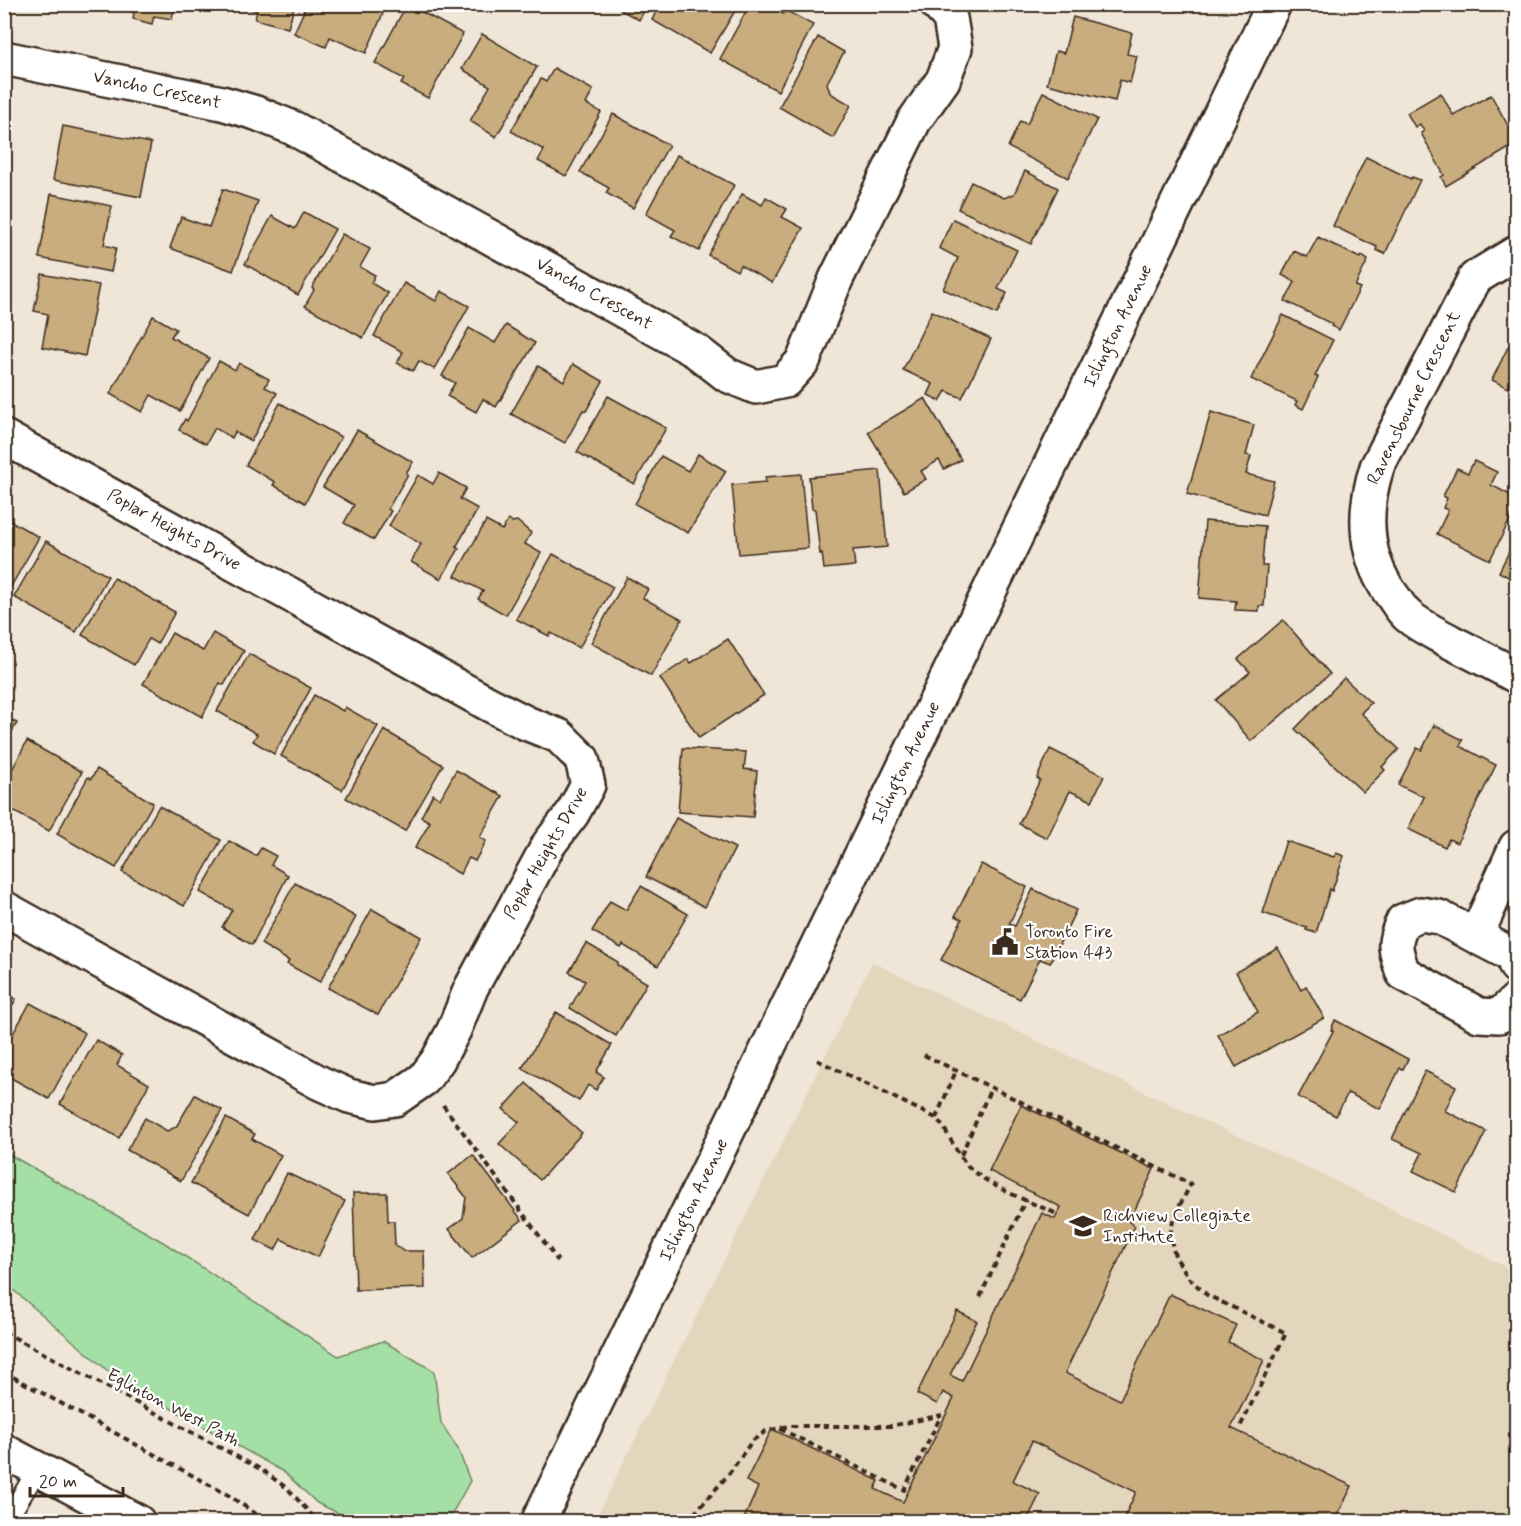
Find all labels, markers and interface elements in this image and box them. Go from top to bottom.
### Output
street label: Vancho Crescent [91,65,223,115]
street label: Vancho Crescent [531,252,657,336]
street label: Islington Avenue [1078,261,1160,392]
street label: Ravensbourne Crescent [1361,307,1467,489]
street label: Poplar Heights Drive [103,483,245,577]
street label: Islington Avenue [866,698,948,829]
street label: Poplar Heights Drive [498,782,594,924]
place label: Toronto Fire Station 443 [1025,920,1113,965]
public building icon: Toronto Fire Station 443 [990,927,1020,957]
street label: Islington Avenue [654,1135,736,1266]
place label: Richview Collegiate Institute [1103,1204,1251,1249]
school or university icon: Richview Collegiate Institute [1068,1211,1098,1241]
street label: Eglinton West Path [102,1363,244,1453]
scale bar [30,1460,123,1498]
text: 20 m [39,1470,77,1494]

